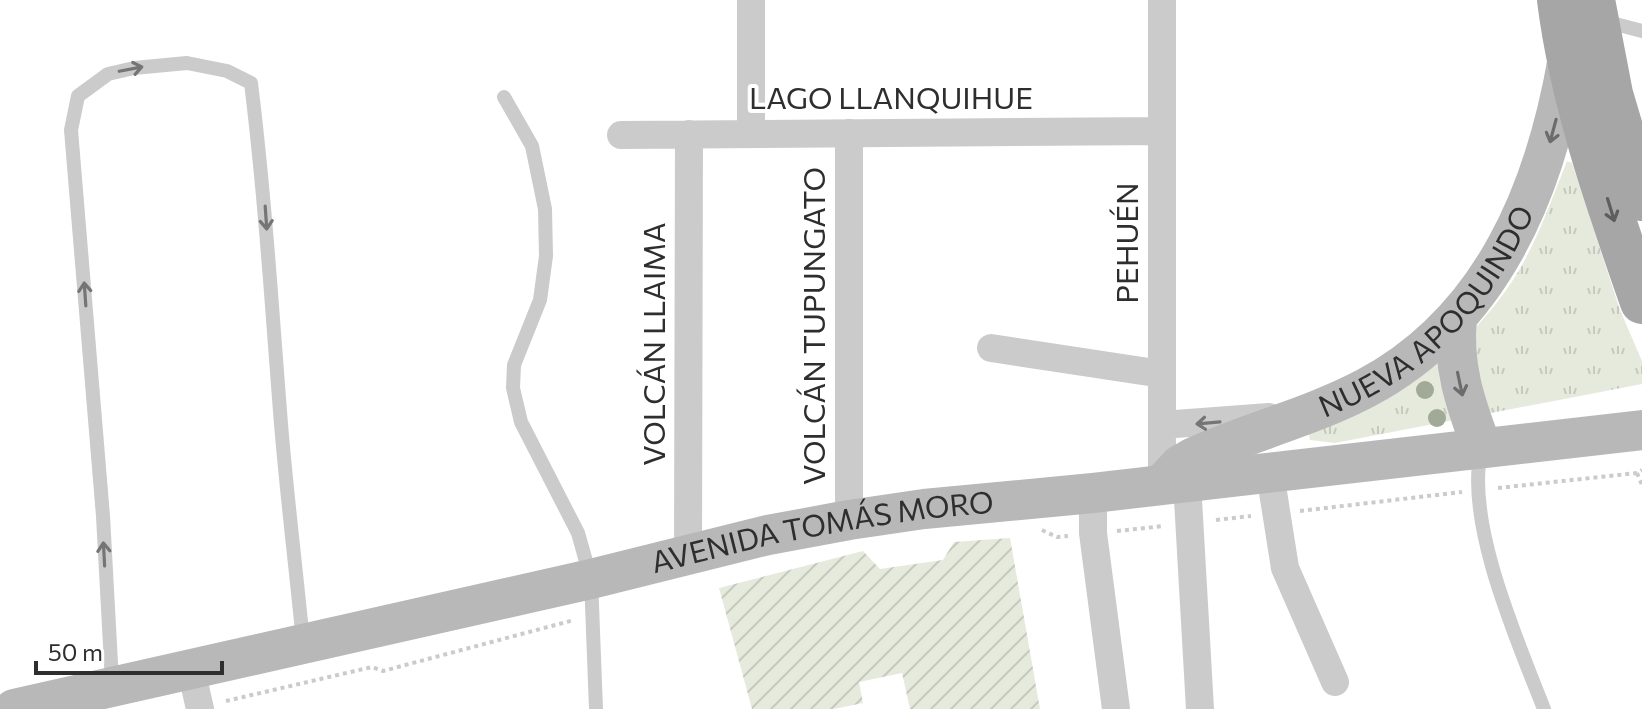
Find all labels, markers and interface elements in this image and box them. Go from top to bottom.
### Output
one-way arrow [117,61,143,76]
street label: LAGO LLANQUIHUE [749,78,1033,115]
one-way arrow [1545,117,1560,143]
street label: VOLCÁN TUPUNGATO [794,167,831,485]
street label: PEHUÉN [1107,182,1144,304]
one-way arrow [1604,197,1619,223]
street label: NUEVA APOQUINDO [1312,199,1540,424]
one-way arrow [258,204,273,231]
street label: VOLCÁN LLAIMA [634,222,671,466]
one-way arrow [78,281,93,308]
one-way arrow [1453,371,1468,397]
one-way arrow [1195,415,1221,430]
street label: AVENIDA TOMÁS MORO [647,482,995,579]
one-way arrow [97,541,112,568]
scale bar [36,625,222,675]
text: 50 m [48,637,103,666]

